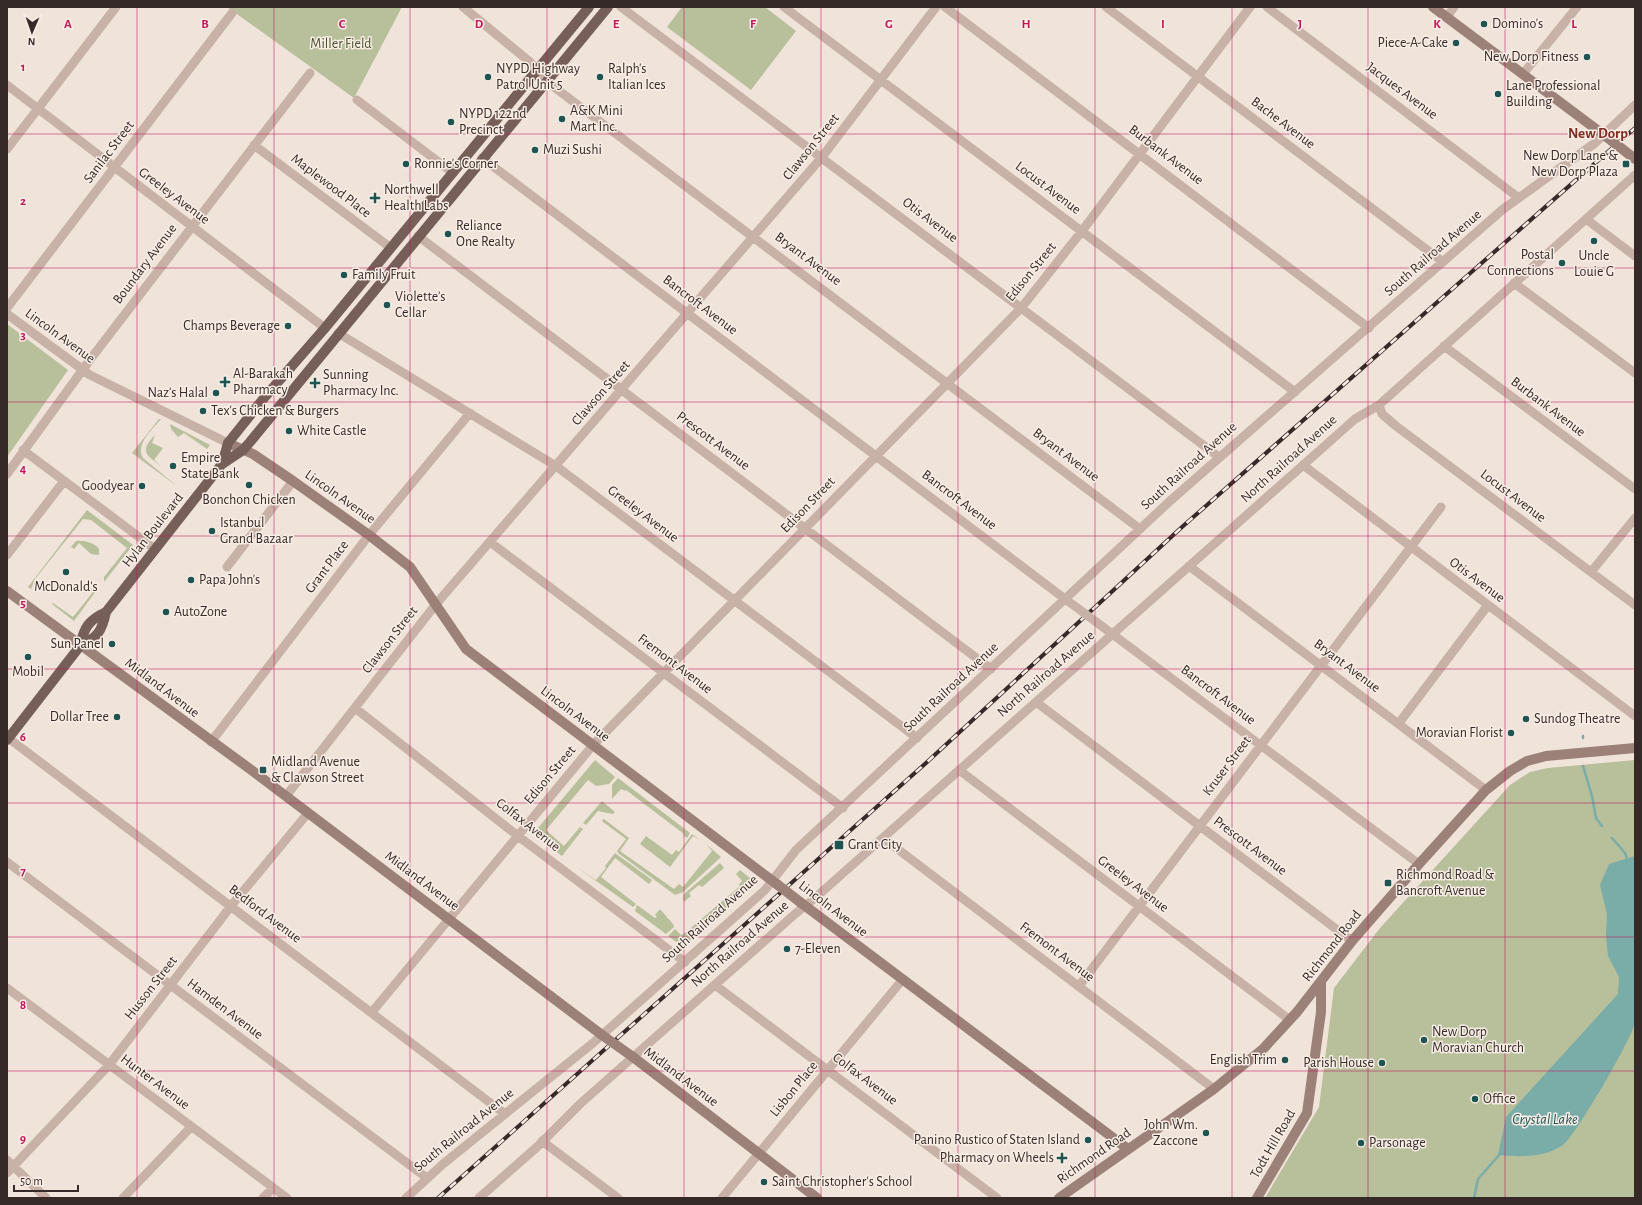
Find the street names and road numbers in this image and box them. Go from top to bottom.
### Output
street label: Jacques Avenue [1364,60,1440,122]
street label: Bache Avenue [1248,94,1318,152]
street label: Clawson Street [780,111,842,183]
street label: Sanilac Street [81,118,137,186]
street label: Burbank Avenue [1126,123,1206,187]
street label: Maplewood Place [288,152,374,220]
street label: Locust Avenue [1013,159,1083,217]
street label: Greeley Avenue [136,165,212,227]
street label: Otis Avenue [900,195,960,245]
street label: South Railroad Avenue [1382,207,1484,299]
street label: Boundary Avenue [111,222,179,306]
street label: Bryant Avenue [772,230,844,288]
street label: Edison Street [1003,239,1059,304]
street label: Bancroft Avenue [660,273,740,337]
street label: Lincoln Avenue [23,306,97,366]
street label: Clawson Street [569,357,633,428]
street label: Burbank Avenue [1508,375,1588,439]
street label: Prescott Avenue [674,409,752,473]
street label: North Railroad Avenue [1238,412,1340,506]
street label: South Railroad Avenue [1138,420,1240,512]
street label: Bryant Avenue [1030,426,1102,484]
street label: Locust Avenue [1478,467,1548,525]
street label: Lincoln Avenue [302,468,378,526]
street label: Bancroft Avenue [919,468,999,532]
street label: Edison Street [778,474,838,536]
street label: Greeley Avenue [605,483,681,545]
street label: Hylan Boulevard [120,490,186,570]
street label: Grant Place [303,538,351,596]
street label: Otis Avenue [1447,555,1507,605]
street label: Clawson Street [360,603,421,676]
street label: North Railroad Avenue [995,628,1097,720]
street label: Fremont Avenue [635,632,715,696]
street label: Bryant Avenue [1311,637,1383,695]
street label: South Railroad Avenue [901,640,1001,734]
street label: Midland Avenue [122,656,202,720]
street label: Bancroft Avenue [1178,663,1258,727]
street label: Lincoln Avenue [538,684,612,744]
street label: Kruser Street [1200,733,1254,798]
street label: Edison Street [522,743,579,807]
street label: Colfax Avenue [493,796,563,854]
street label: Prescott Avenue [1211,814,1289,878]
street label: Midland Avenue [382,849,462,913]
street label: Greeley Avenue [1095,853,1171,915]
street label: South Railroad Avenue [659,873,761,965]
street label: Lincoln Avenue [796,879,870,939]
street label: Bedford Avenue [226,882,304,946]
street label: North Railroad Avenue [689,898,791,990]
street label: Richmond Road [1300,908,1364,984]
street label: Fremont Avenue [1017,920,1097,984]
street label: Husson Street [122,953,180,1022]
street label: Hamden Avenue [184,976,266,1042]
street label: Midland Avenue [641,1045,721,1109]
street label: Colfax Avenue [830,1050,900,1108]
street label: Hunter Avenue [118,1052,192,1112]
street label: Lisbon Place [768,1059,820,1119]
street label: South Railroad Avenue [412,1086,516,1174]
street label: Todt Hill Road [1248,1107,1298,1181]
street label: Richmond Road [1055,1126,1133,1186]

